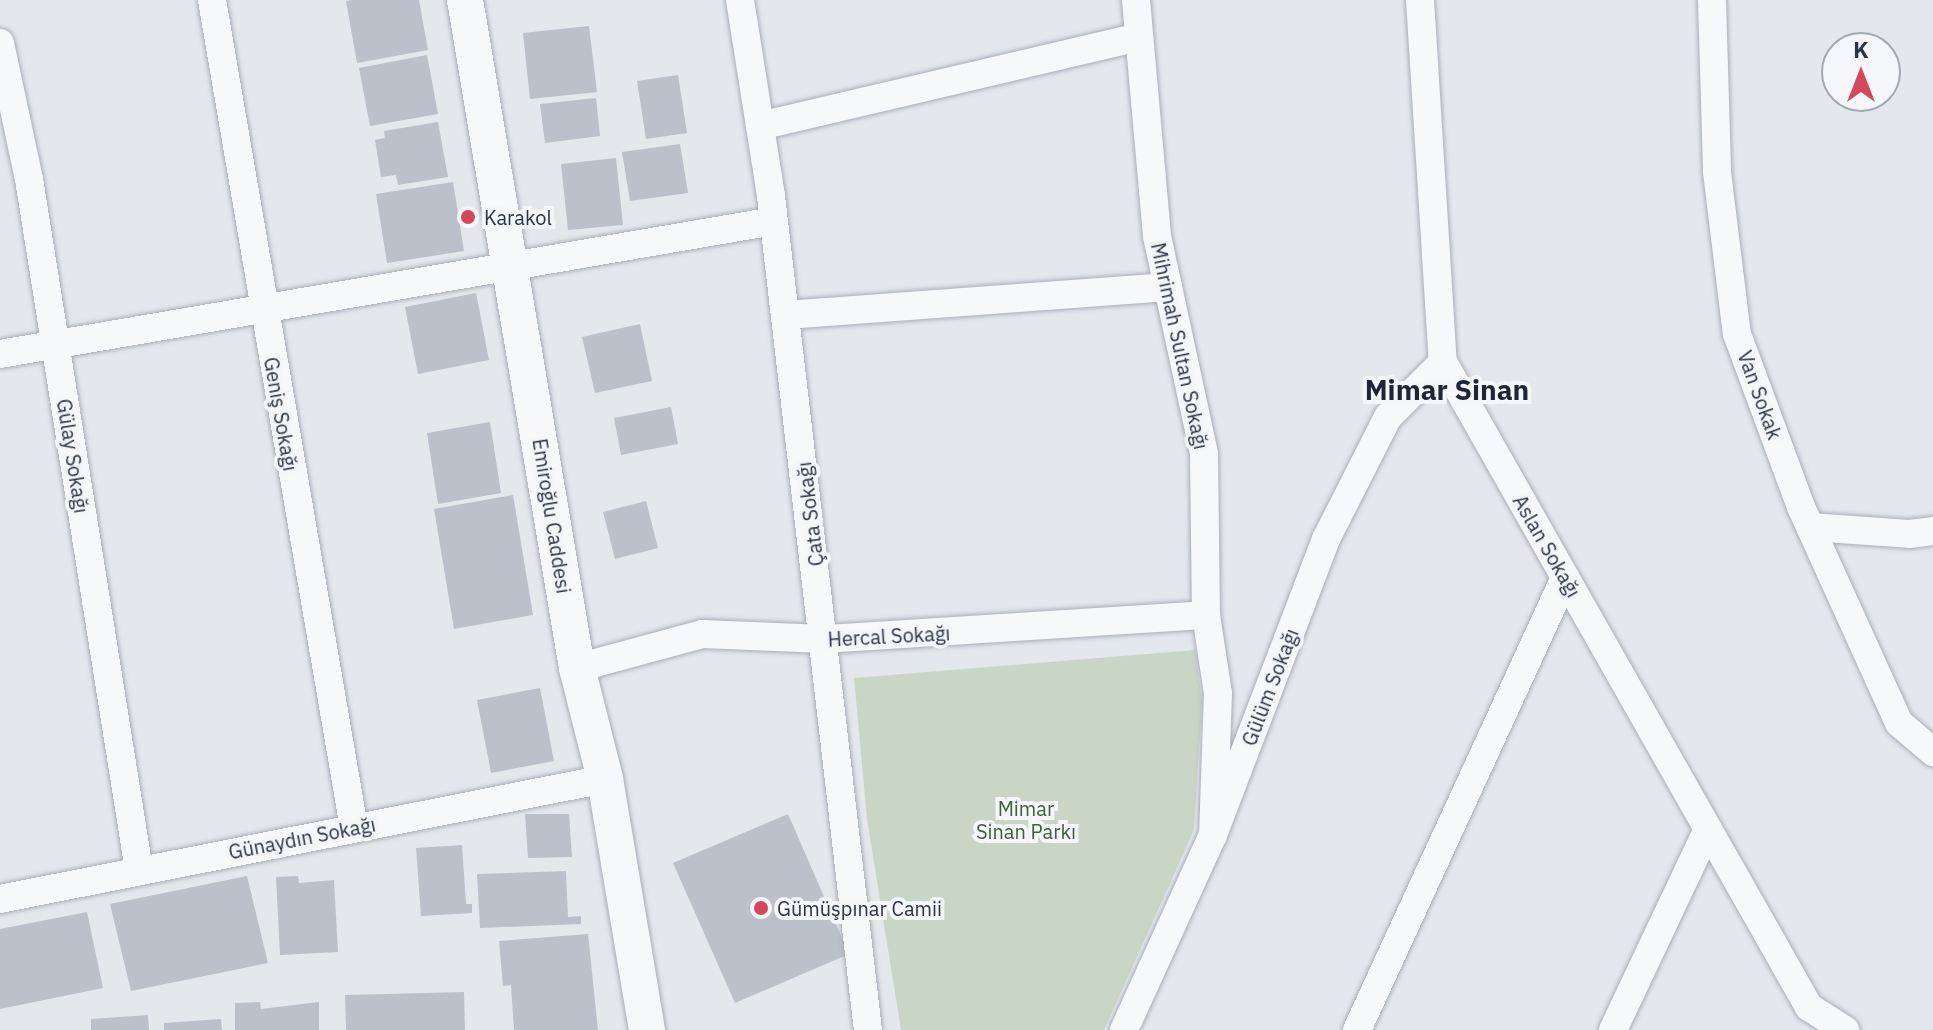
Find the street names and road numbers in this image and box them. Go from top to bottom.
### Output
street label: Mihrimah Sultan Sokağı [1146,240,1214,452]
street label: Van Sokak [1733,347,1787,443]
street label: Geniş Sokağı [259,355,303,473]
street label: Gülay Sokağı [52,397,94,515]
street label: Emiroğlu Caddesi [528,437,576,595]
street label: Çata Sokağı [792,460,828,568]
street label: Aslan Sokağı [1508,490,1586,602]
street label: Hercal Sokağı [827,621,951,651]
street label: Gülüm Sokağı [1237,625,1303,749]
street label: Günaydın Sokağı [226,812,378,864]

